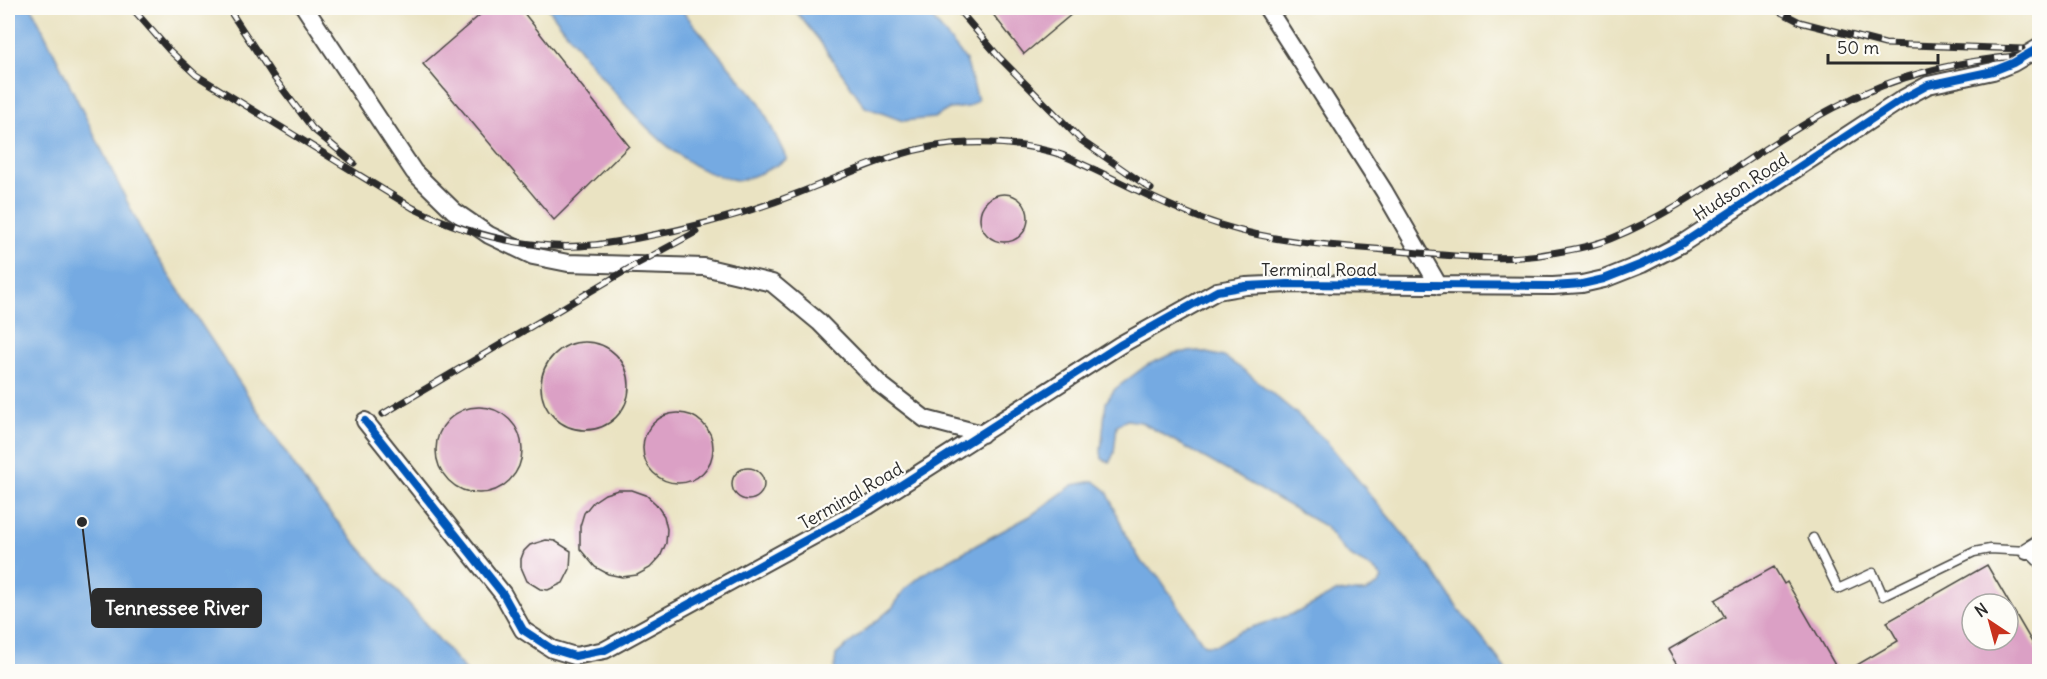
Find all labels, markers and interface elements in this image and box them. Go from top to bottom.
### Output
scale bar [1828,27,1938,65]
text: 50 m [1837,36,1879,59]
street label: Hudson Road [1689,147,1793,226]
street label: Terminal Road [1261,258,1378,281]
street label: Terminal Road [795,456,907,535]
callout: Tennessee River [92,589,261,627]
north arrow [1960,592,2020,652]
text: Tennessee River [105,595,250,620]
text: N [1971,599,1992,621]

